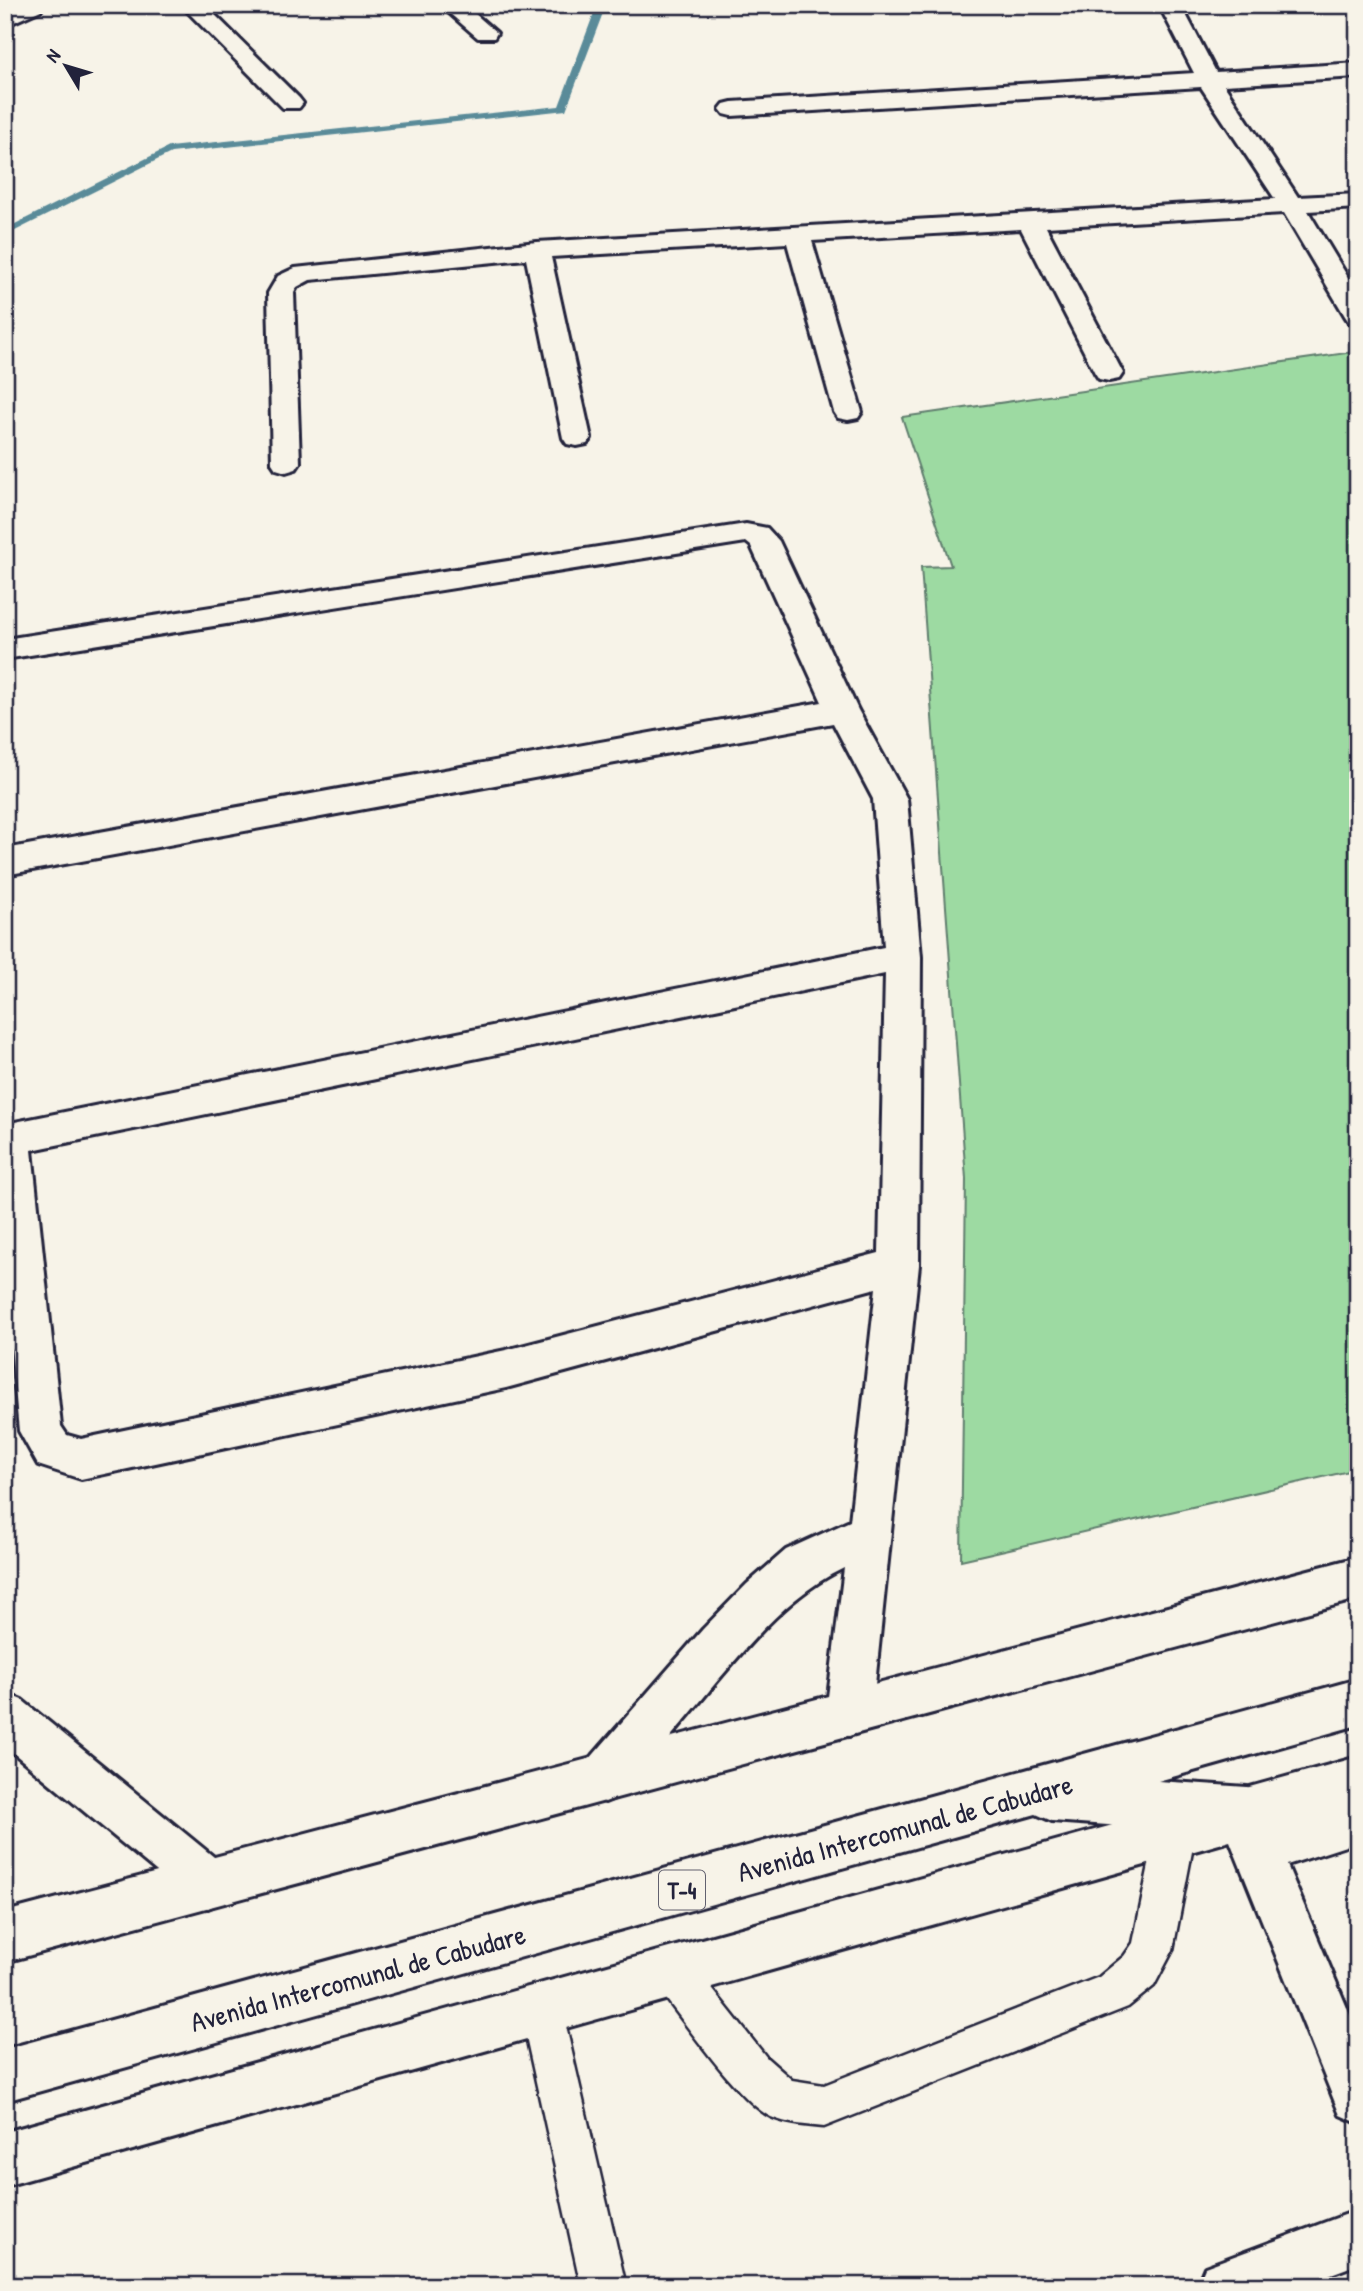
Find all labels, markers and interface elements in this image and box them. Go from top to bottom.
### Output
north arrow [32,32,102,102]
text: N [39,44,66,68]
street label: Avenida Intercomunal de Cabudare [733,1765,1077,1891]
road number: T-4 [659,1870,705,1910]
street label: Avenida Intercomunal de Cabudare [186,1915,530,2041]

